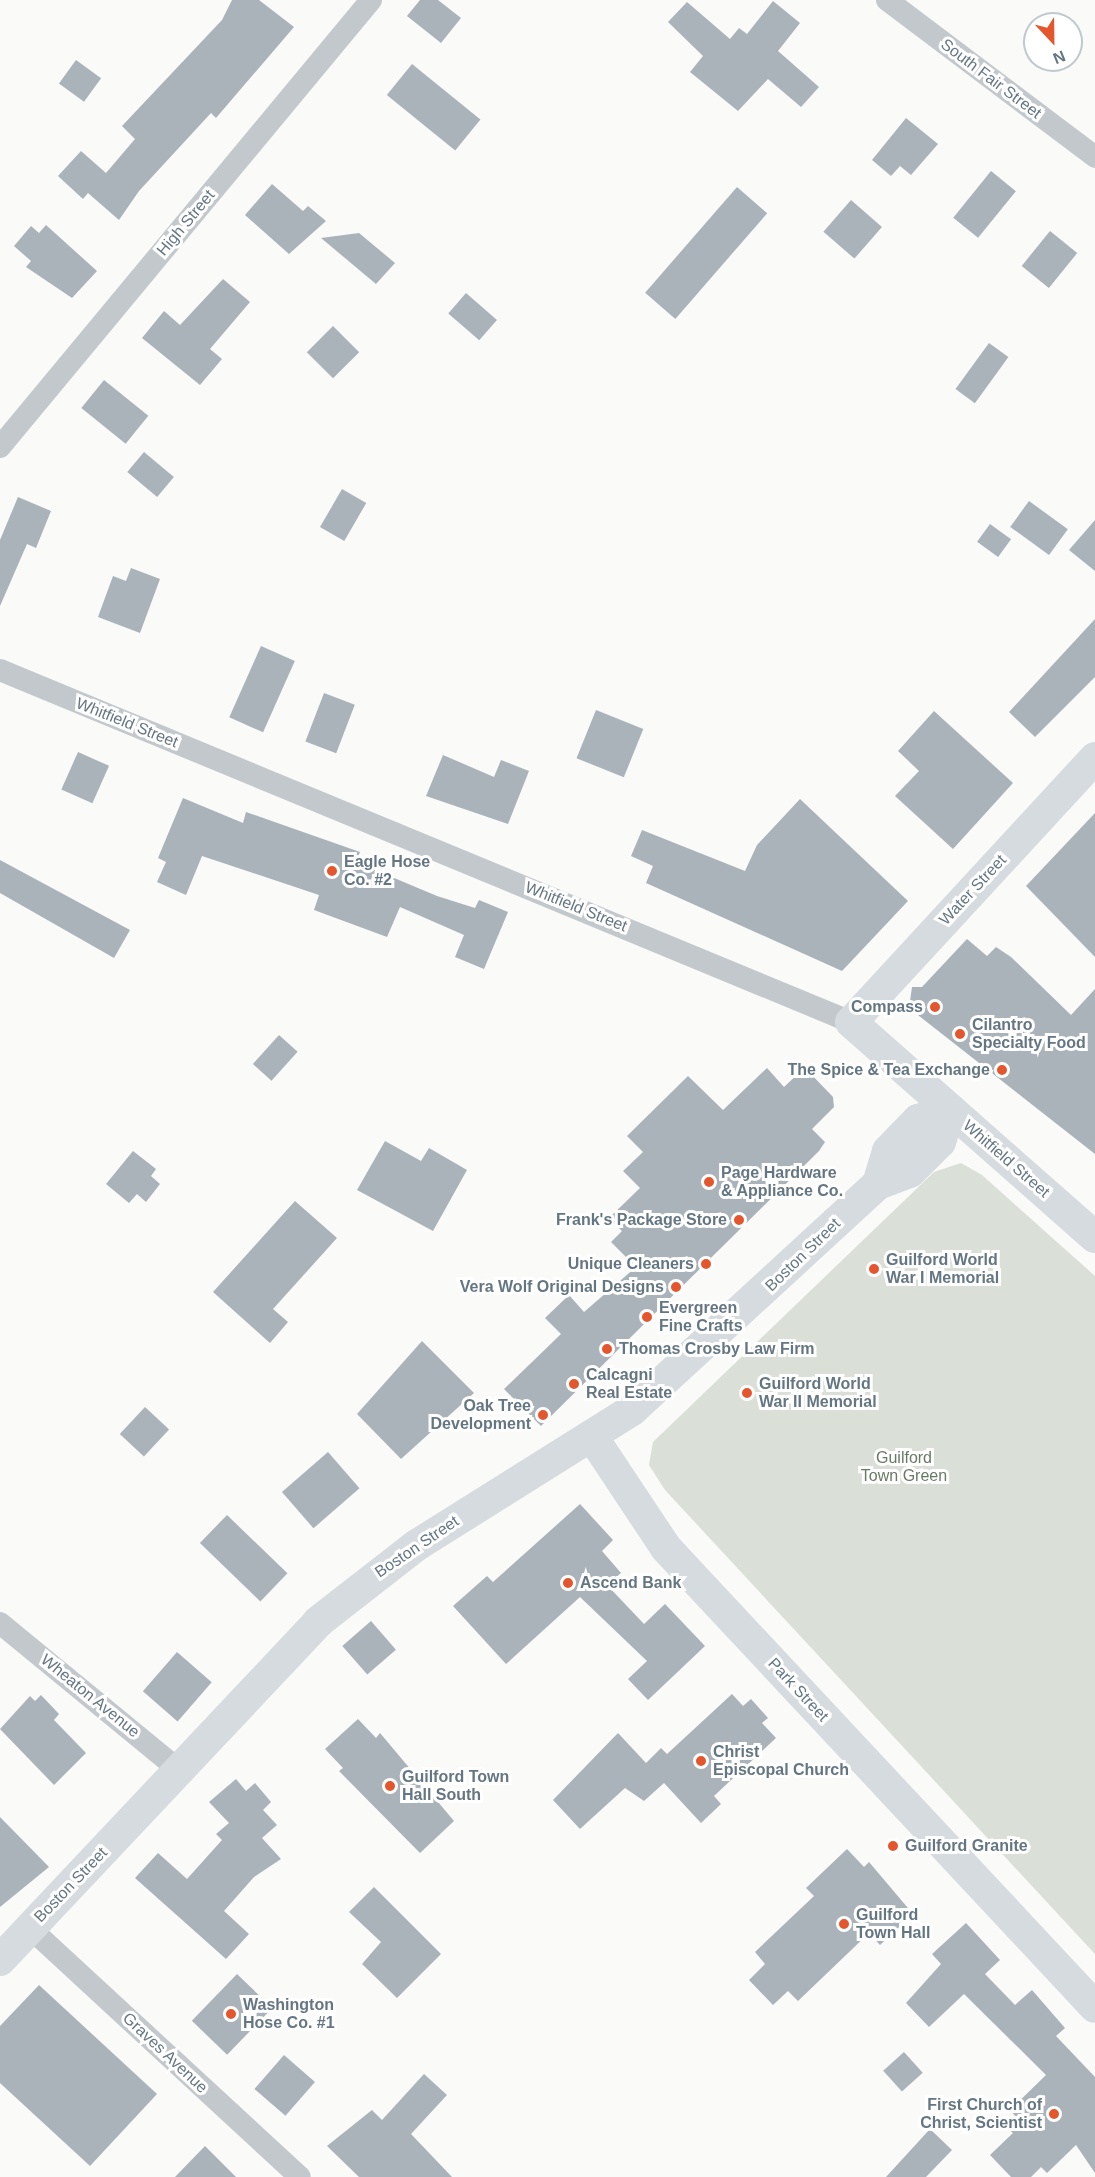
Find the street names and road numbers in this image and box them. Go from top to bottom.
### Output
street label: South Fair Street [937,35,1045,123]
street label: High Street [153,186,219,260]
street label: Whitfield Street [73,694,181,752]
street label: Water Street [936,851,1010,929]
street label: Whitfield Street [522,878,630,936]
street label: Whitfield Street [959,1116,1053,1202]
street label: Boston Street [761,1214,845,1296]
street label: Boston Street [371,1512,463,1582]
street label: Wheaton Avenue [36,1650,144,1742]
street label: Park Street [764,1654,832,1726]
street label: Boston Street [30,1843,112,1927]
street label: Graves Avenue [118,2008,212,2098]

